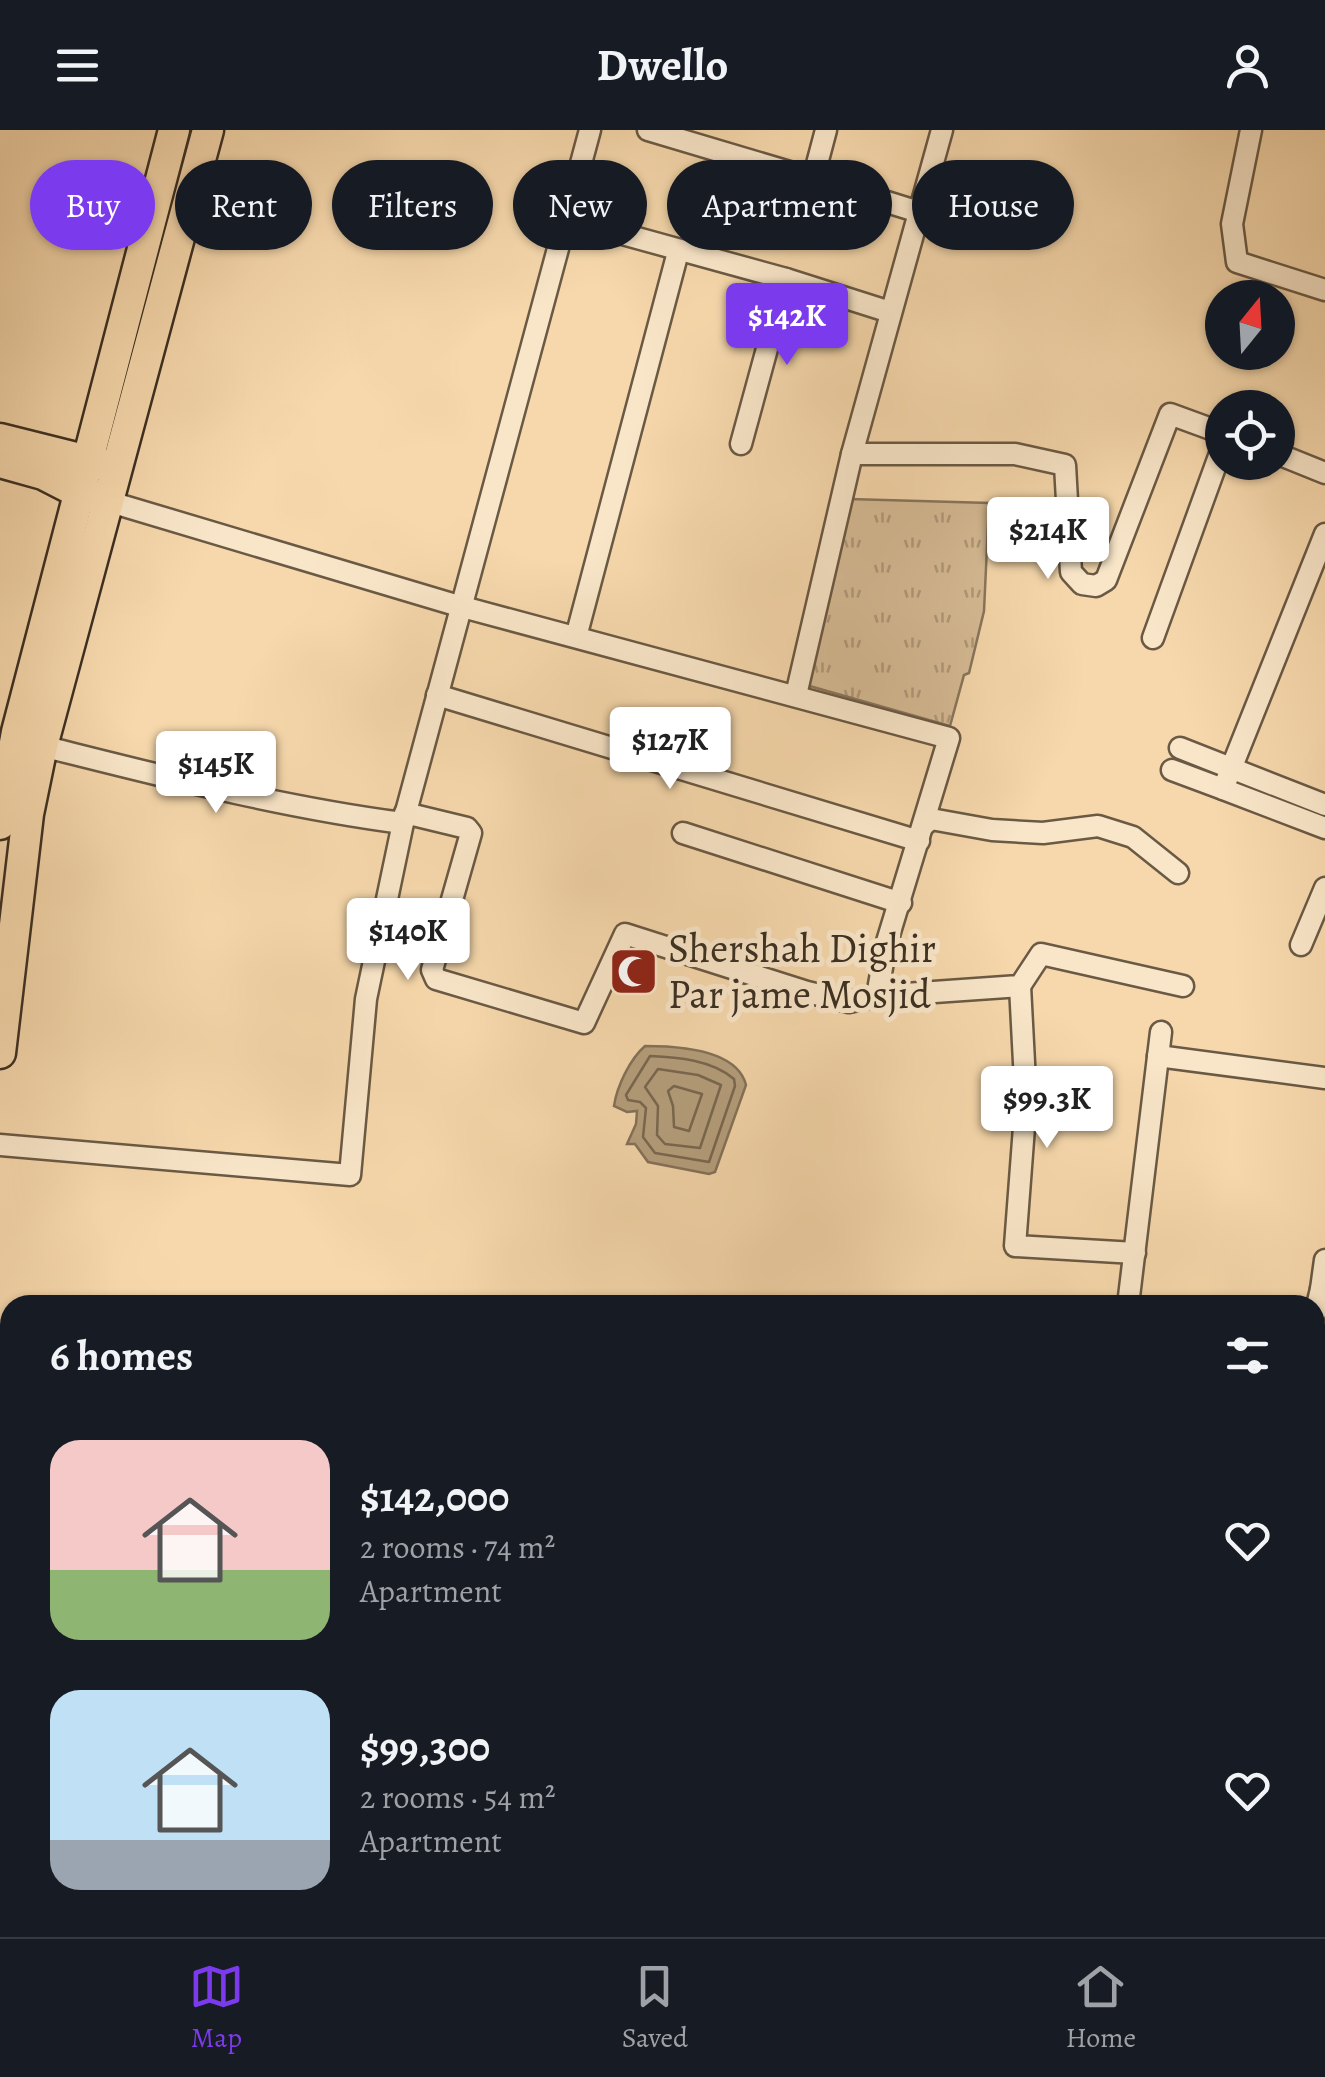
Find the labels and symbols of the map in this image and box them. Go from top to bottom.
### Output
north arrow [1205,280,1295,370]
pin: $142K [717,283,857,368]
pin: $214K [978,497,1118,582]
pin: $127K [600,707,740,792]
pin: $145K [146,731,286,816]
pin: $140K [338,898,478,983]
place label: Shershah Dighir Par jame Mosjid [668,921,936,1022]
mosque icon: Shershah Dighir Par jame Mosjid [607,945,659,997]
pin: $99.3K [966,1066,1128,1151]

